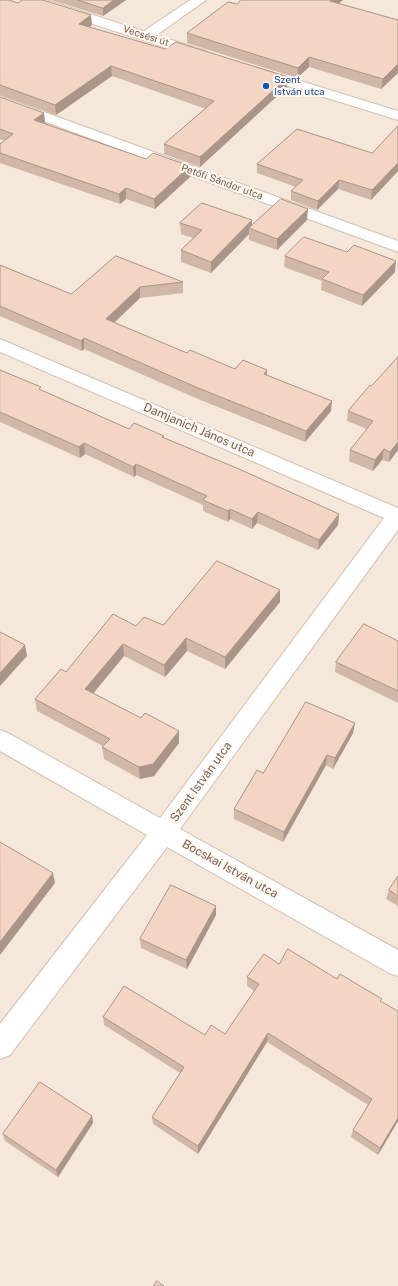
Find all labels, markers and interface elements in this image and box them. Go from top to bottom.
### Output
street label: Vecsési út [121,23,171,49]
place label: Szent István utca [274,74,325,98]
marker: Szent István utca [261,81,271,91]
street label: Petőfi Sándor utca [179,162,265,202]
street label: Damjanich János utca [141,400,257,460]
street label: Szent István utca [167,739,235,825]
street label: Bocskai István utca [180,837,280,901]

